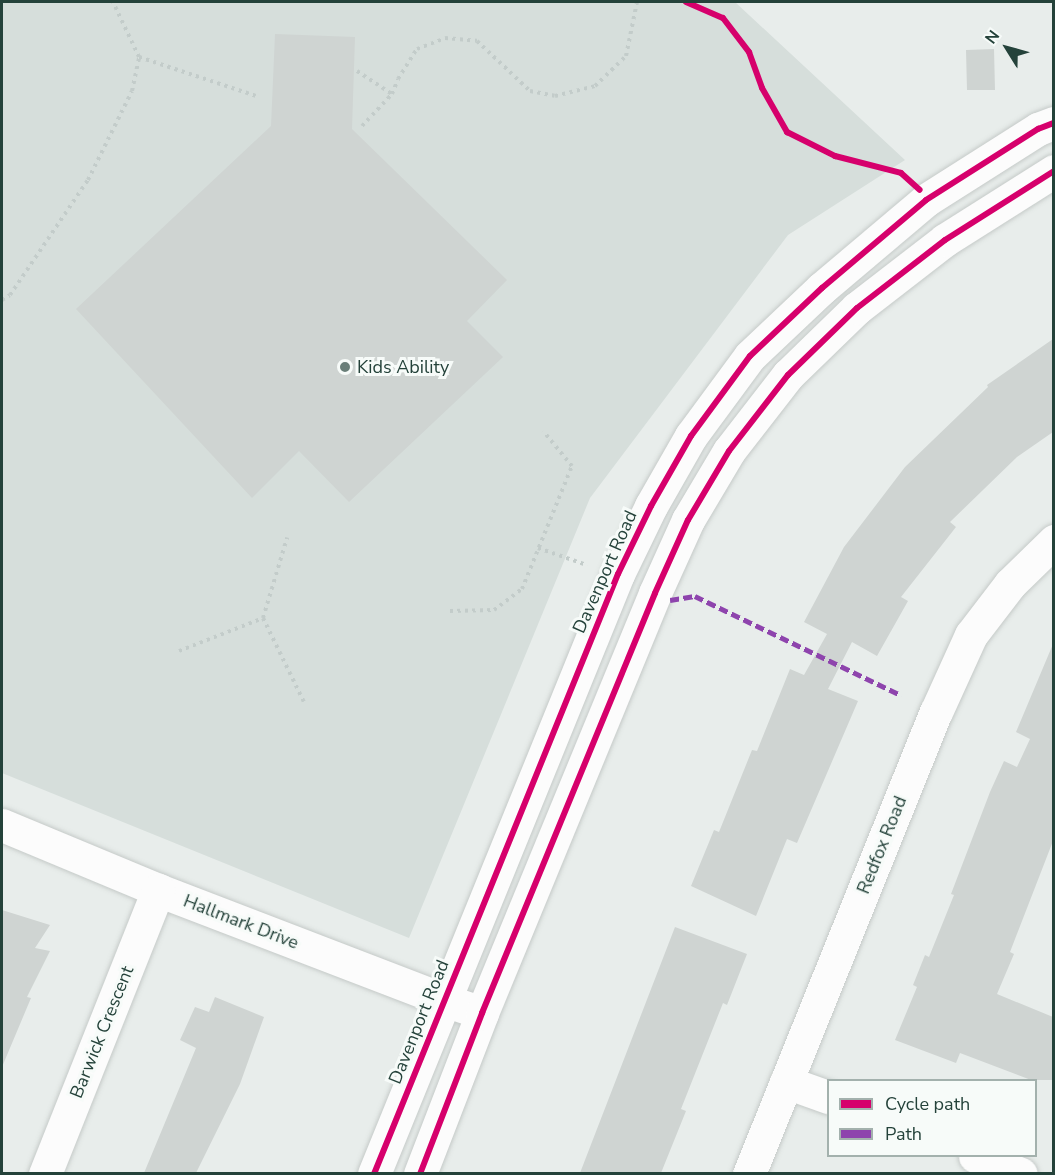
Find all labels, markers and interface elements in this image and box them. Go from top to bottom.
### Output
north arrow [977,18,1037,78]
text: N [980,26,1005,49]
place label: Kids Ability [357,356,449,378]
marker: Kids Ability [338,360,352,374]
street label: Davenport Road [568,507,642,637]
street label: Redfox Road [853,793,911,897]
street label: Hallmark Drive [180,890,302,954]
street label: Davenport Road [384,957,454,1087]
street label: Barwick Crescent [66,963,138,1101]
legend [827,1079,1037,1157]
text: Cycle path [885,1092,970,1116]
text: Path [885,1122,922,1146]

